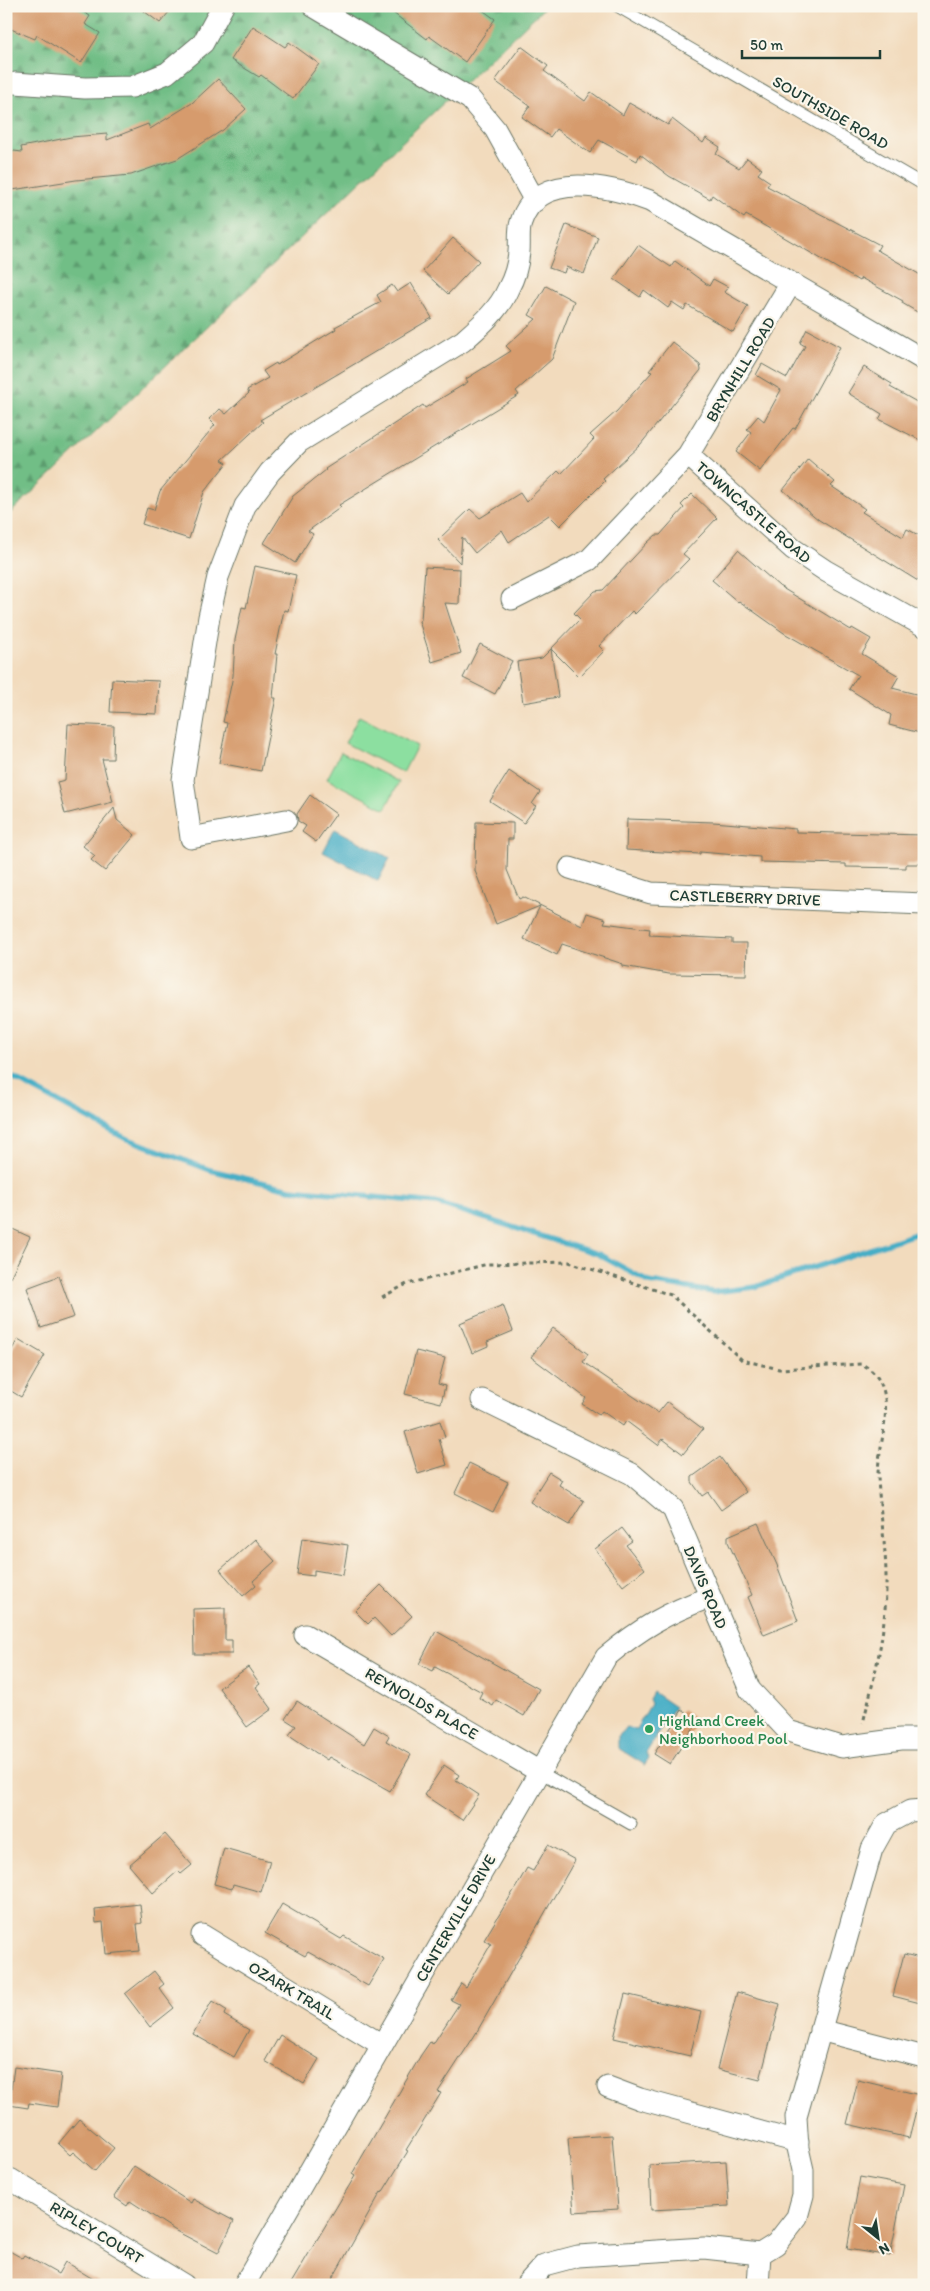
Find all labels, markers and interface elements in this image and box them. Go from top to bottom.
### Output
scale bar [742,28,880,60]
text: 50 m [750,36,783,54]
street label: SOUTHSIDE ROAD [769,71,893,154]
street label: BRYNHILL ROAD [702,313,779,425]
street label: TOWNCASTLE ROAD [692,457,815,568]
street label: CASTLEBERRY DRIVE [669,885,821,910]
street label: DAVIS ROAD [680,1543,732,1632]
street label: REYNOLDS PLACE [362,1663,482,1744]
place label: Highland Creek Neighborhood Pool [659,1711,788,1748]
marker: Highland Creek Neighborhood Pool [643,1723,655,1735]
street label: CENTERVILLE DRIVE [411,1851,500,1985]
street label: OZARK TRAIL [245,1957,339,2024]
street label: RIPLEY COURT [47,2197,147,2268]
north arrow [852,2214,902,2264]
text: N [876,2239,893,2259]

